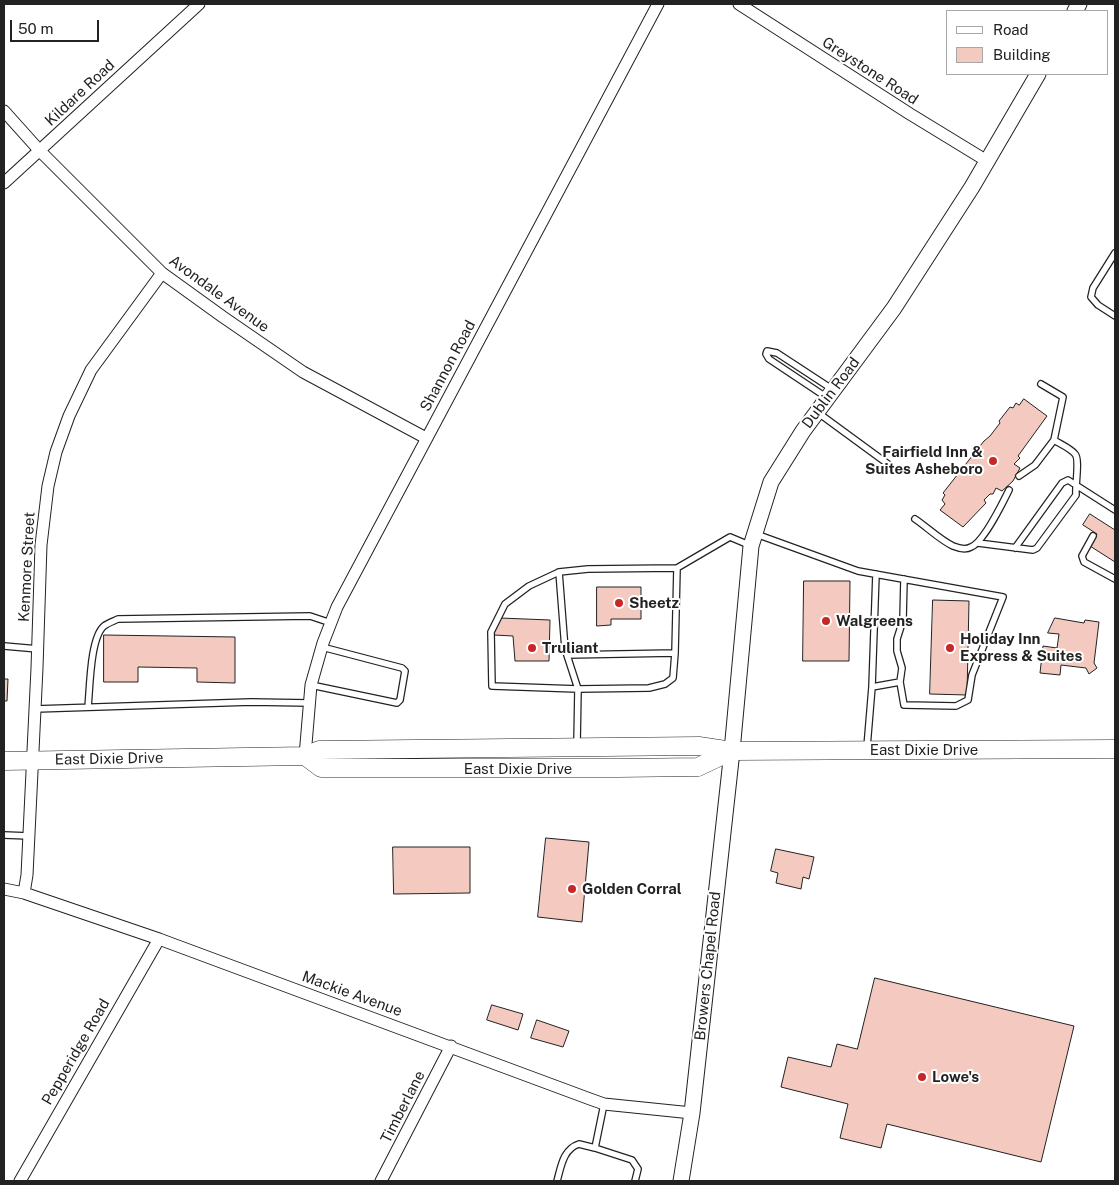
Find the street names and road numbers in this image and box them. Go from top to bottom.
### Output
street label: Greystone Road [819,33,921,109]
street label: Kildare Road [41,56,119,130]
street label: Avondale Avenue [165,252,273,336]
street label: Shannon Road [416,317,480,415]
street label: Dublin Road [798,354,864,432]
street label: Kenmore Street [15,512,39,622]
street label: East Dixie Drive [870,741,978,759]
street label: East Dixie Drive [55,749,163,769]
street label: East Dixie Drive [464,760,572,778]
street label: Browers Chapel Road [691,891,725,1041]
street label: Mackie Avenue [299,968,405,1020]
street label: Pepperidge Road [38,996,114,1108]
street label: Timberlane [377,1068,429,1146]

